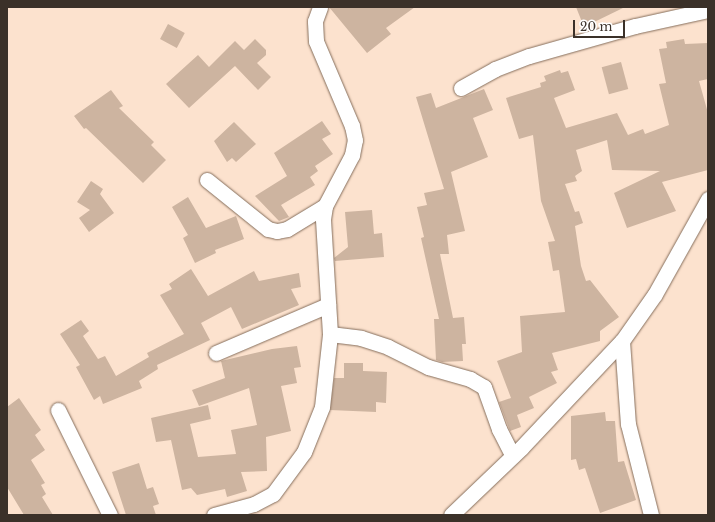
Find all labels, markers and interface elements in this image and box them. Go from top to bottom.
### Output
scale bar [575,12,627,38]
text: 20 m [580,19,612,34]

